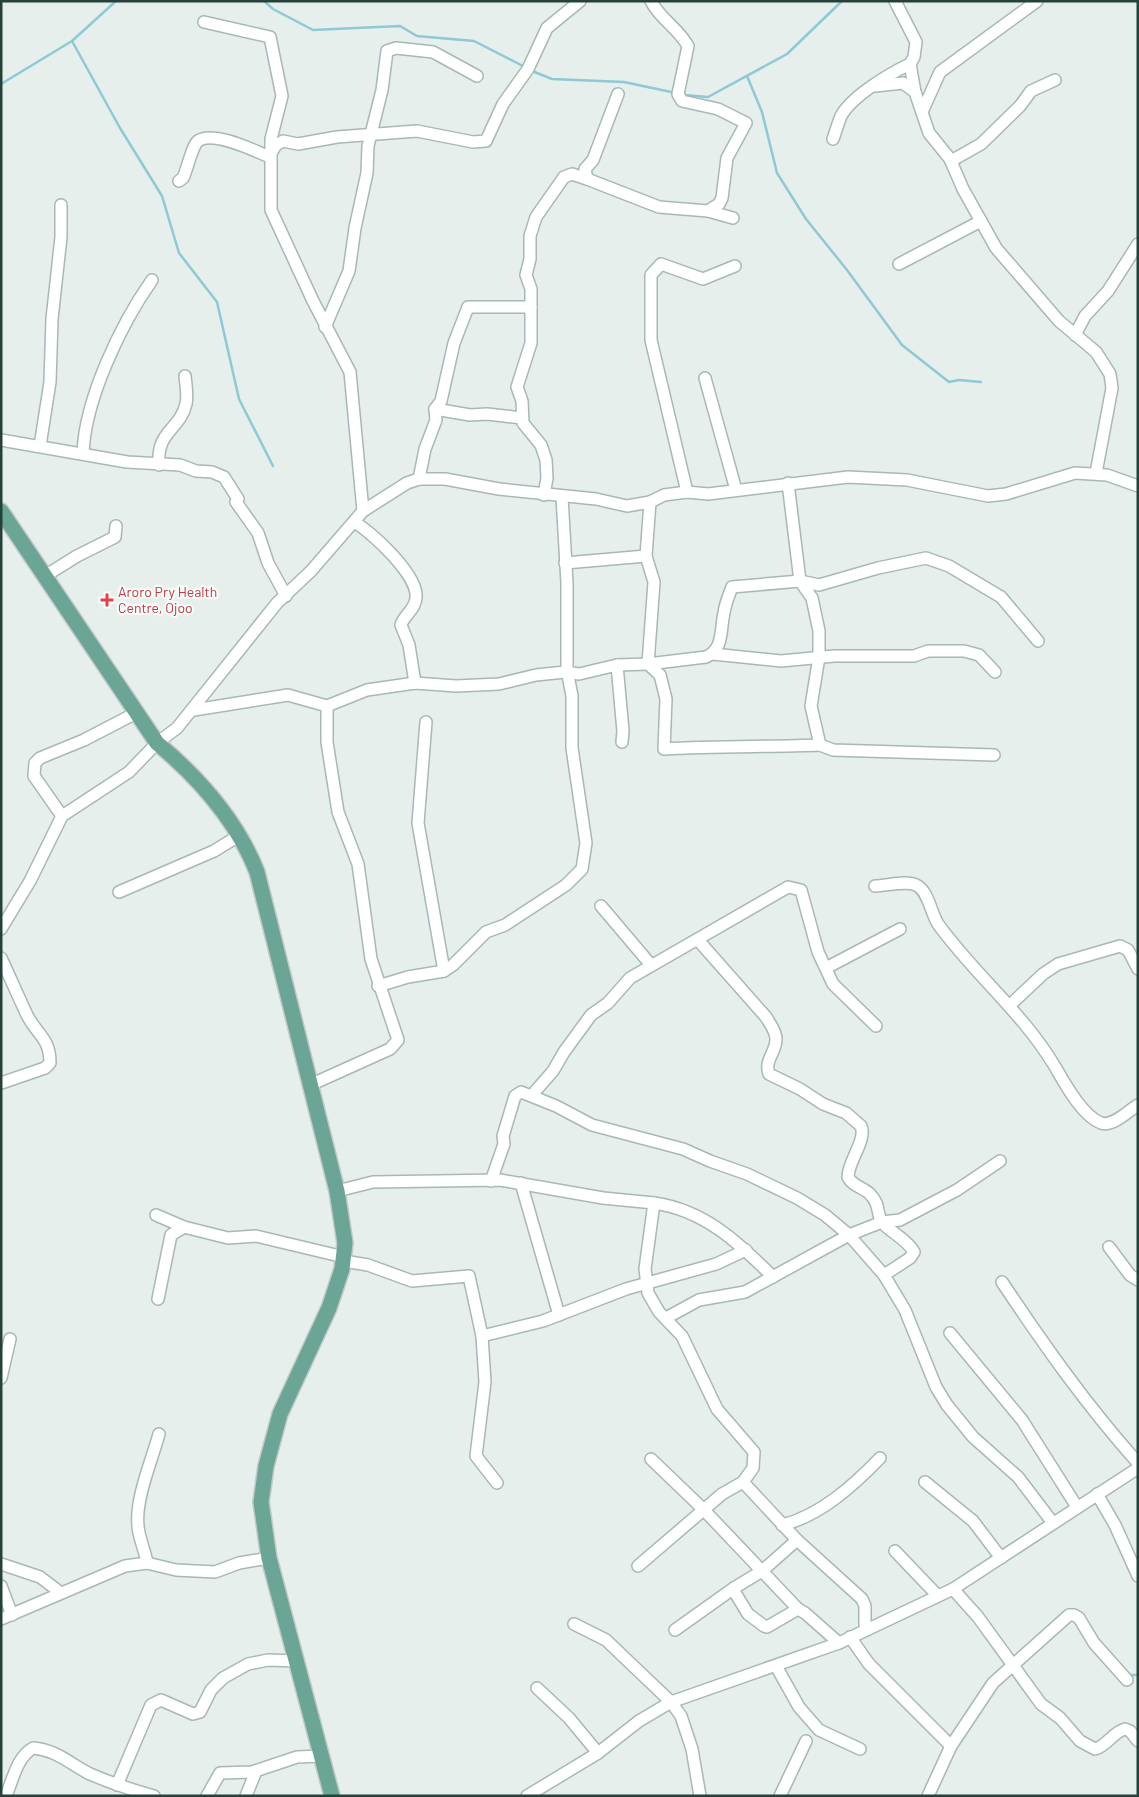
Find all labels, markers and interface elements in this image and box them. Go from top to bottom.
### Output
place label: Aroro Pry Health Centre, Ojoo [118,583,217,616]
marker: Aroro Pry Health Centre, Ojoo [100,593,114,607]

